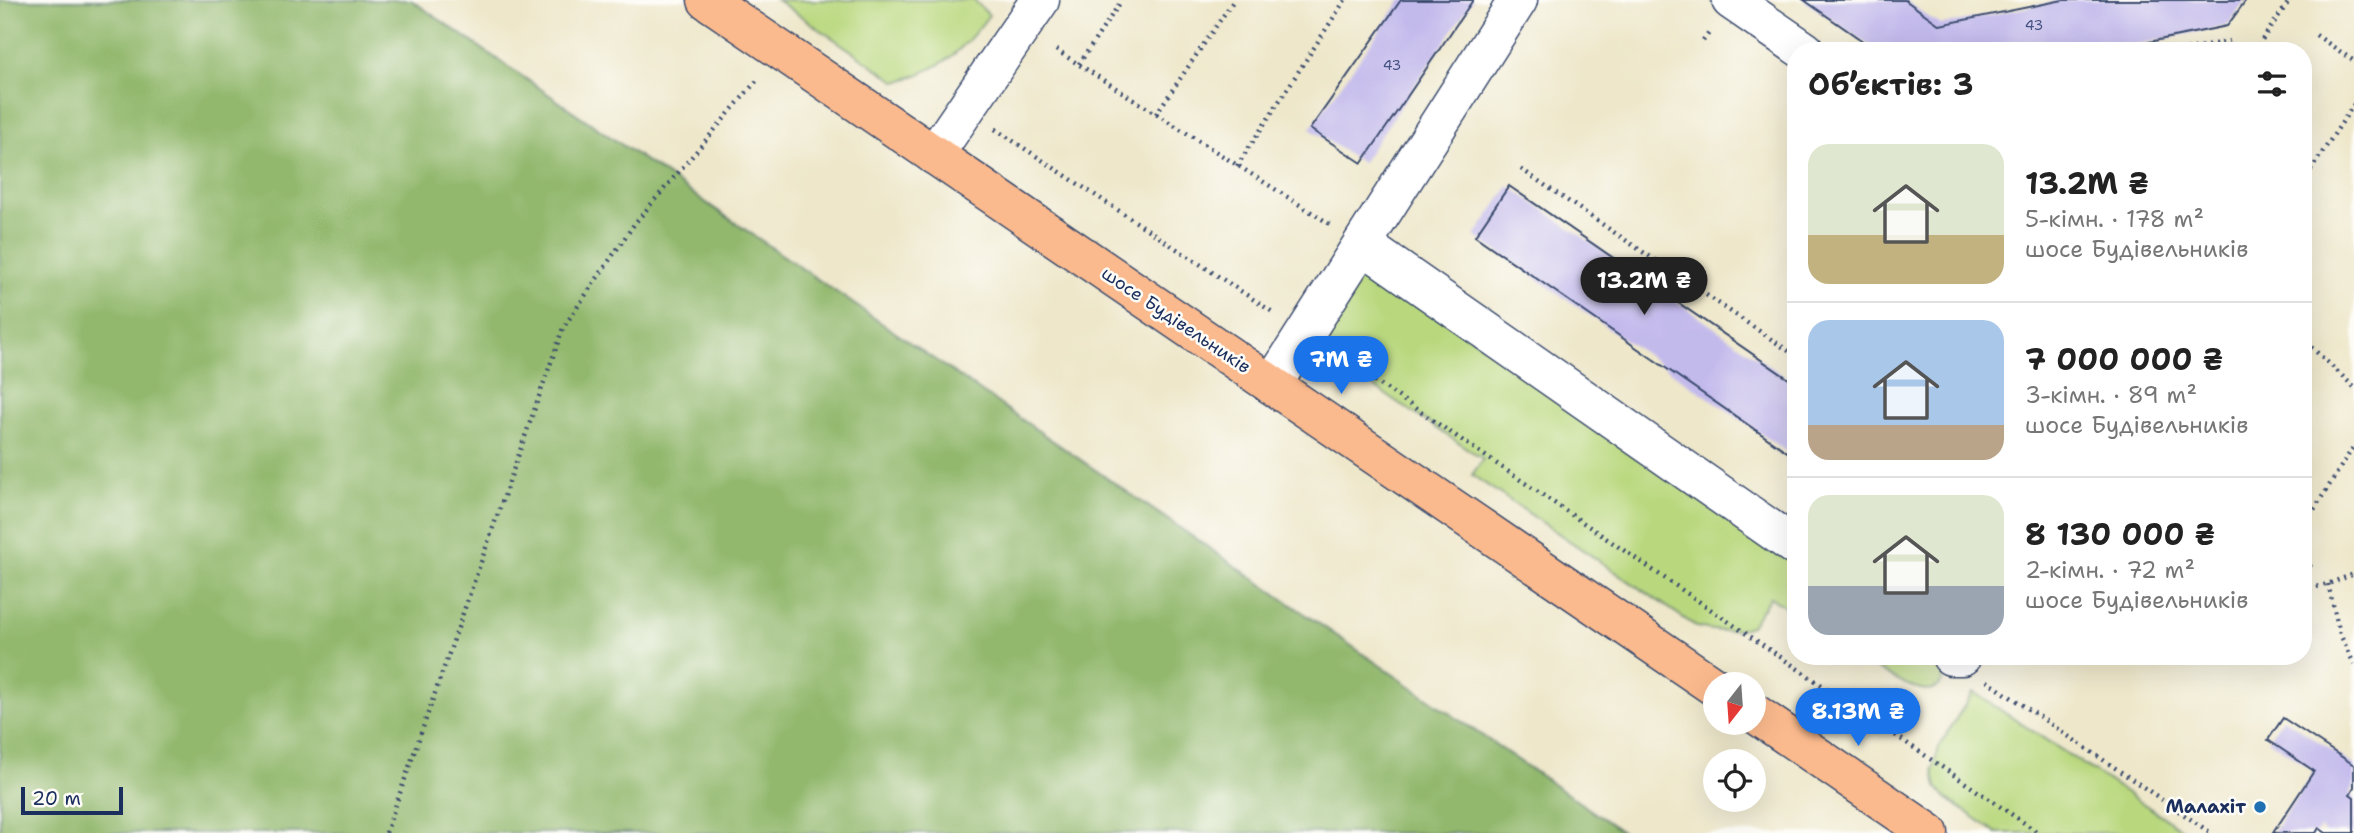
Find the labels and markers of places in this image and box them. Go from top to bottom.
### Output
pin: 13.2M ₴ [1579,258,1709,317]
pin: 7M ₴ [1300,336,1382,396]
pin: 8.13M ₴ [1793,688,1923,748]
place label: Малахіт [2165,795,2246,819]
marker: Малахіт [2252,799,2268,815]

